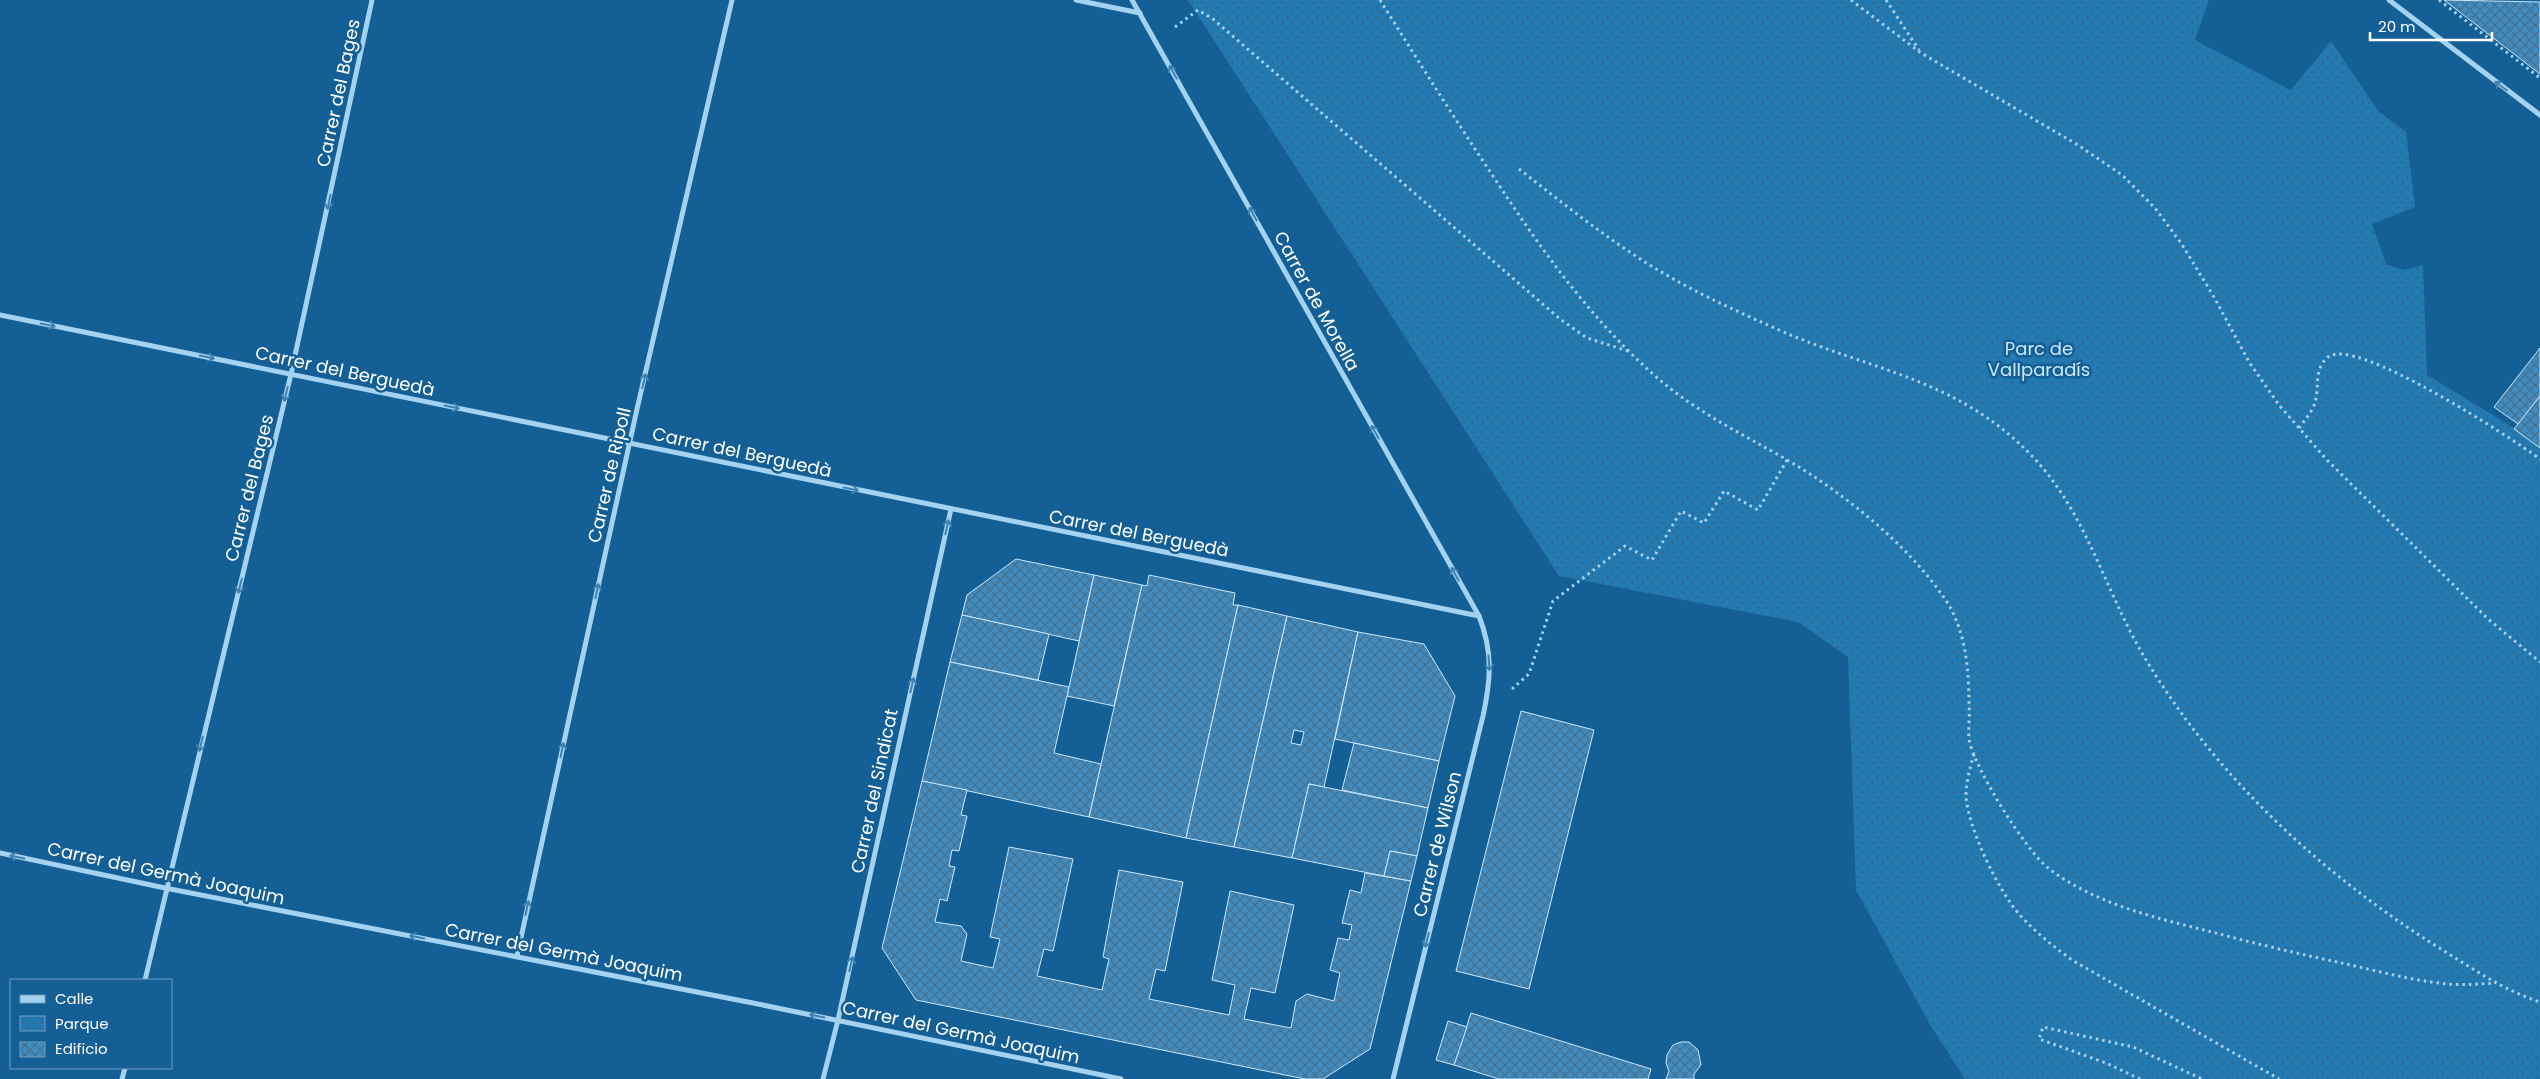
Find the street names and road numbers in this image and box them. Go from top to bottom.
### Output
street label: Carrer del Bages [310,17,366,169]
street label: Carrer de Morella [1268,227,1366,375]
street label: Carrer del Berguedà [253,340,437,402]
street label: Carrer de Ripoll [581,405,637,545]
street label: Carrer del Bages [219,412,279,564]
street label: Carrer del Berguedà [650,421,834,483]
street label: Carrer del Berguedà [1047,503,1231,563]
street label: Carrer del Sindicat [844,706,904,876]
street label: Carrer de Wilson [1407,769,1467,919]
street label: Carrer del Germà Joaquim [45,836,287,910]
street label: Carrer del Germà Joaquim [443,917,685,987]
street label: Carrer del Germà Joaquim [840,995,1082,1069]

